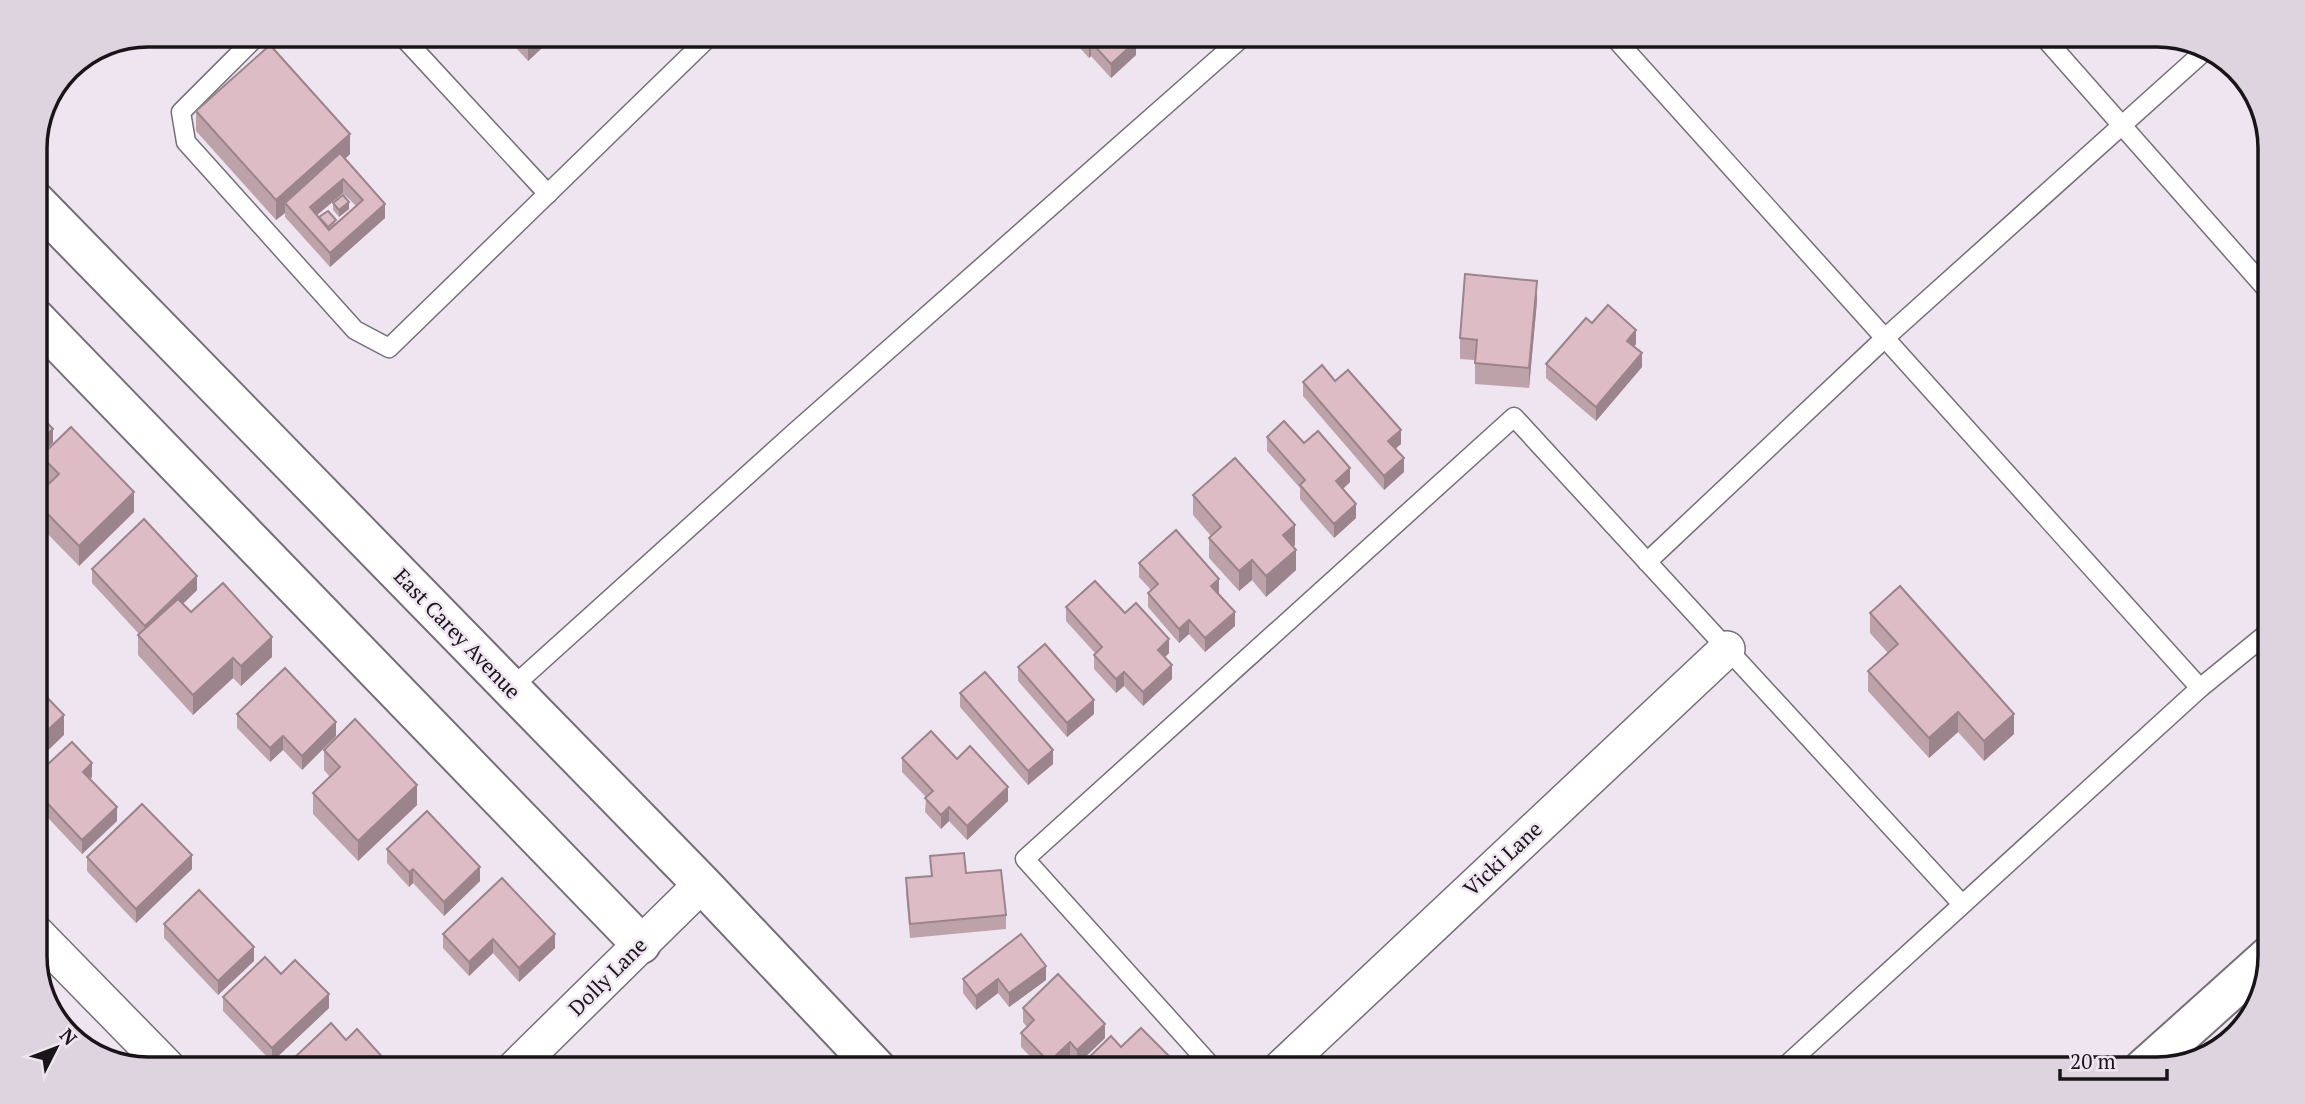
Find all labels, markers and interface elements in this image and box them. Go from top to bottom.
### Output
street label: East Carey Avenue [388,562,527,705]
street label: Vicki Lane [1457,815,1548,902]
street label: Dolly Lane [562,931,653,1022]
north arrow [21,1013,91,1083]
text: N [55,1023,84,1050]
scale bar [2060,1038,2167,1082]
text: 20 m [2070,1047,2116,1075]

